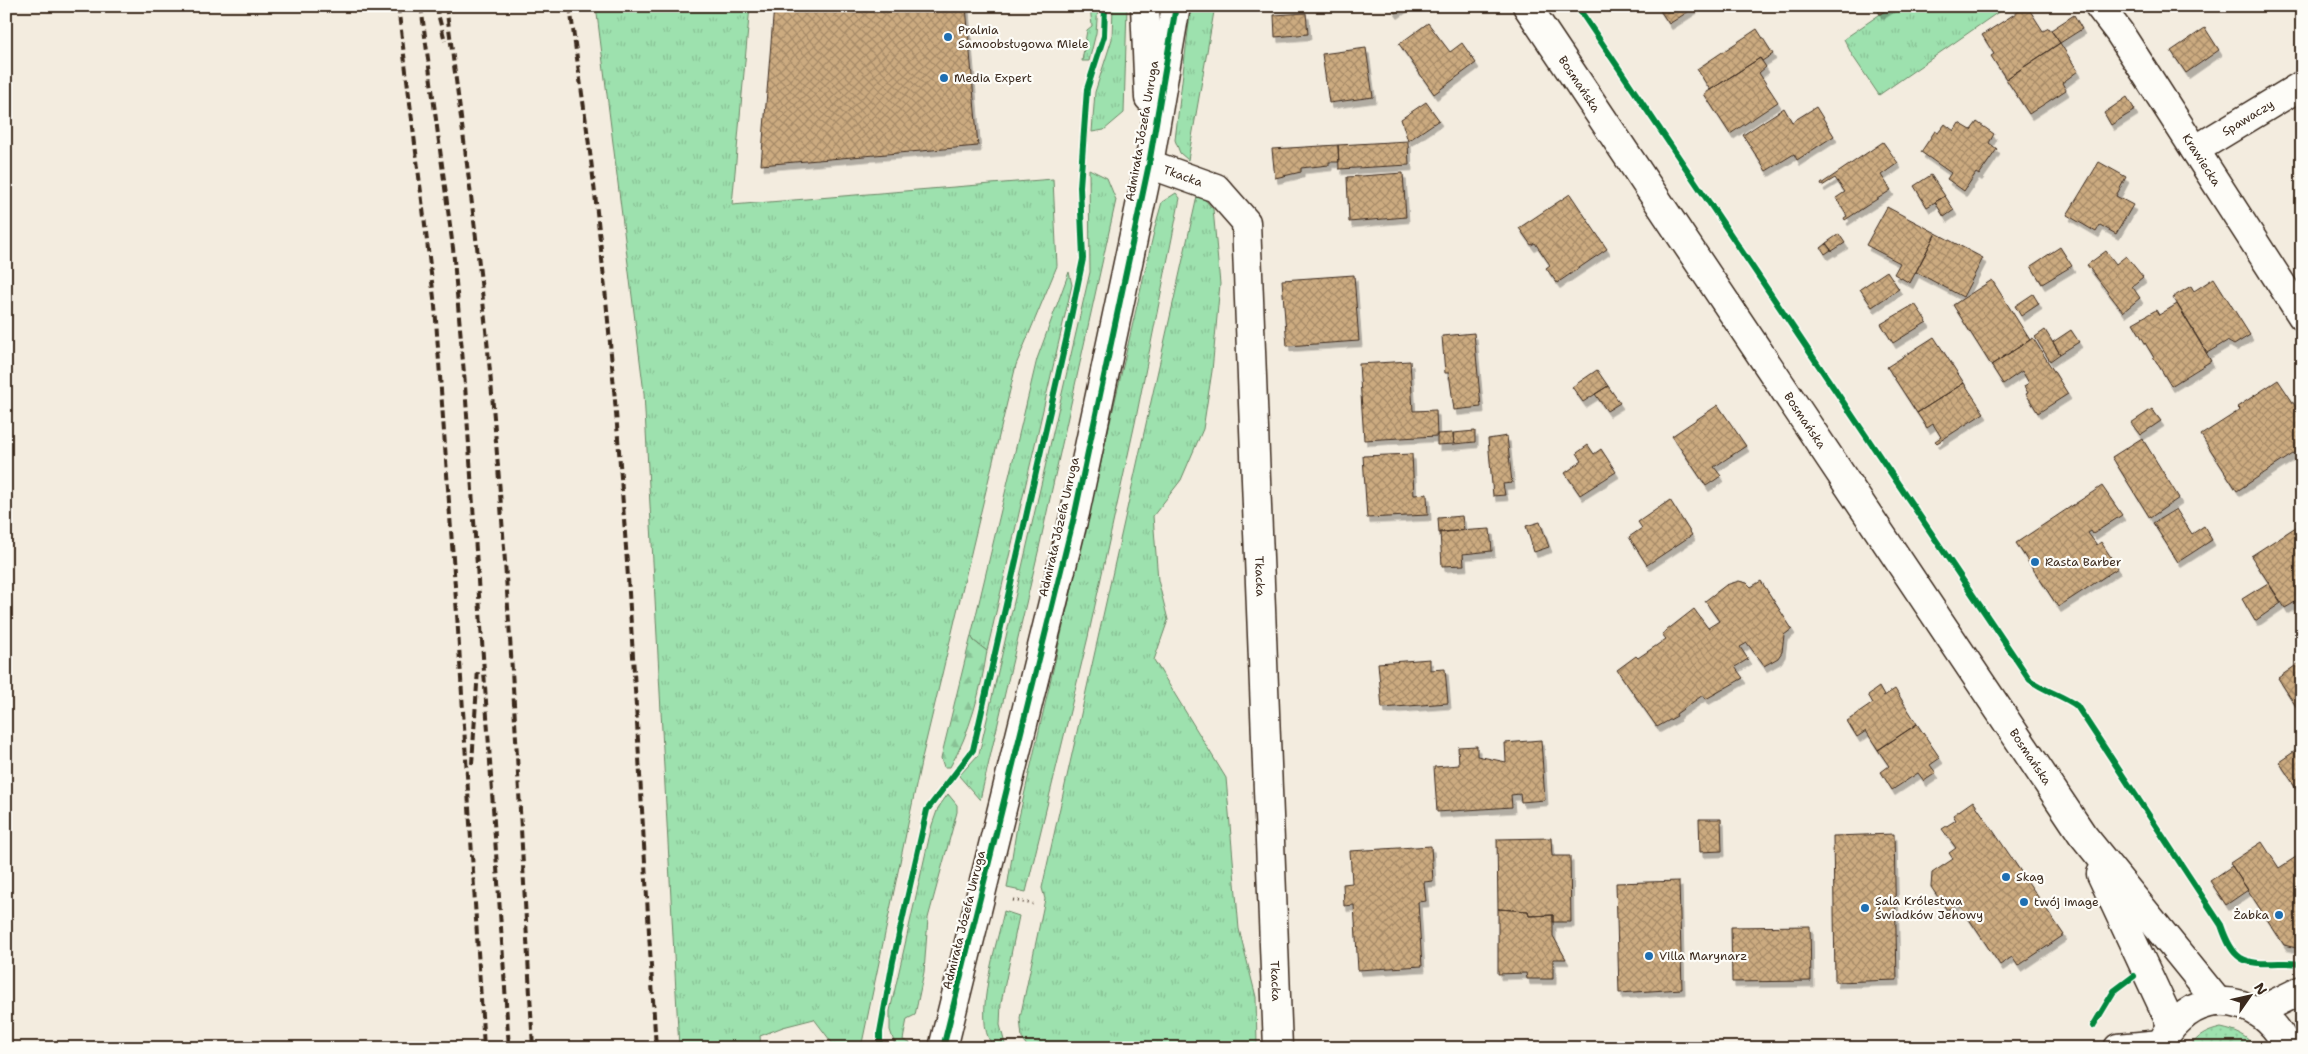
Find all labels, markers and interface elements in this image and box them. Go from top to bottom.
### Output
place label: Pralnia Samoobsługowa Miele [958,22,1089,52]
marker: Pralnia Samoobsługowa Miele [942,31,954,43]
street label: Bosmańska [1555,53,1604,116]
street label: Admirała Józefa Unruga [1122,59,1162,203]
place label: Media Expert [954,70,1032,86]
marker: Media Expert [938,72,950,84]
street label: Spawaczy [2219,96,2277,140]
street label: Krawiecka [2179,131,2225,190]
street label: Tkacka [1161,162,1205,191]
street label: Bosmańska [1780,389,1830,452]
street label: Admirała Józefa Unruga [1035,455,1083,598]
place label: Rasta Barber [2045,554,2122,570]
street label: Tkacka [1251,556,1269,597]
marker: Rasta Barber [2029,556,2041,568]
street label: Bosmańska [2006,726,2055,789]
street label: Admirała Józefa Unruga [939,848,989,991]
place label: Skag [2016,869,2044,885]
marker: Skag [2000,871,2012,883]
place label: Sala Królestwa Świadków Jehowy [1875,893,1983,923]
place label: twój image [2034,894,2099,910]
marker: twój image [2018,896,2030,908]
marker: Sala Królestwa Świadków Jehowy [1859,902,1871,914]
place label: Żabka [2234,907,2270,923]
marker: Żabka [2273,909,2285,921]
place label: Villa Marynarz [1659,948,1747,964]
marker: Villa Marynarz [1643,950,1655,962]
street label: Tkacka [1267,960,1284,1002]
north arrow [2226,972,2276,1022]
text: N [2250,979,2271,998]

